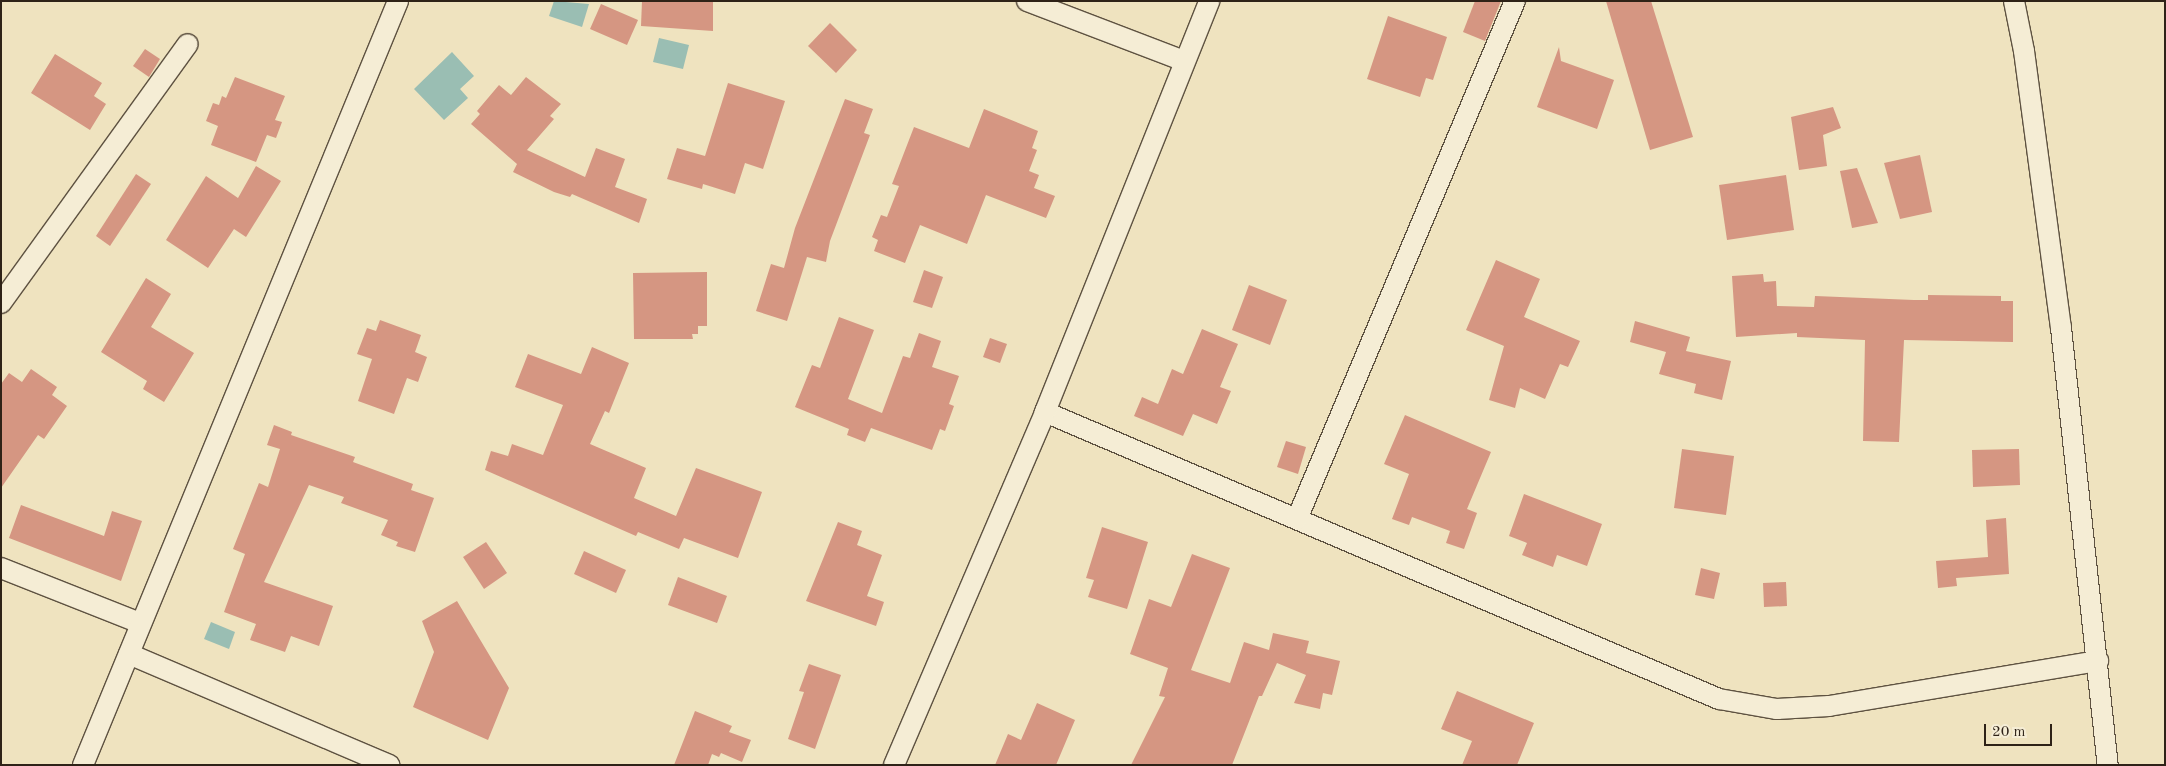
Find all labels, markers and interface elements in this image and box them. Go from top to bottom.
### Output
scale bar [1986,714,2054,746]
text: 20 m [1992,725,2026,740]

